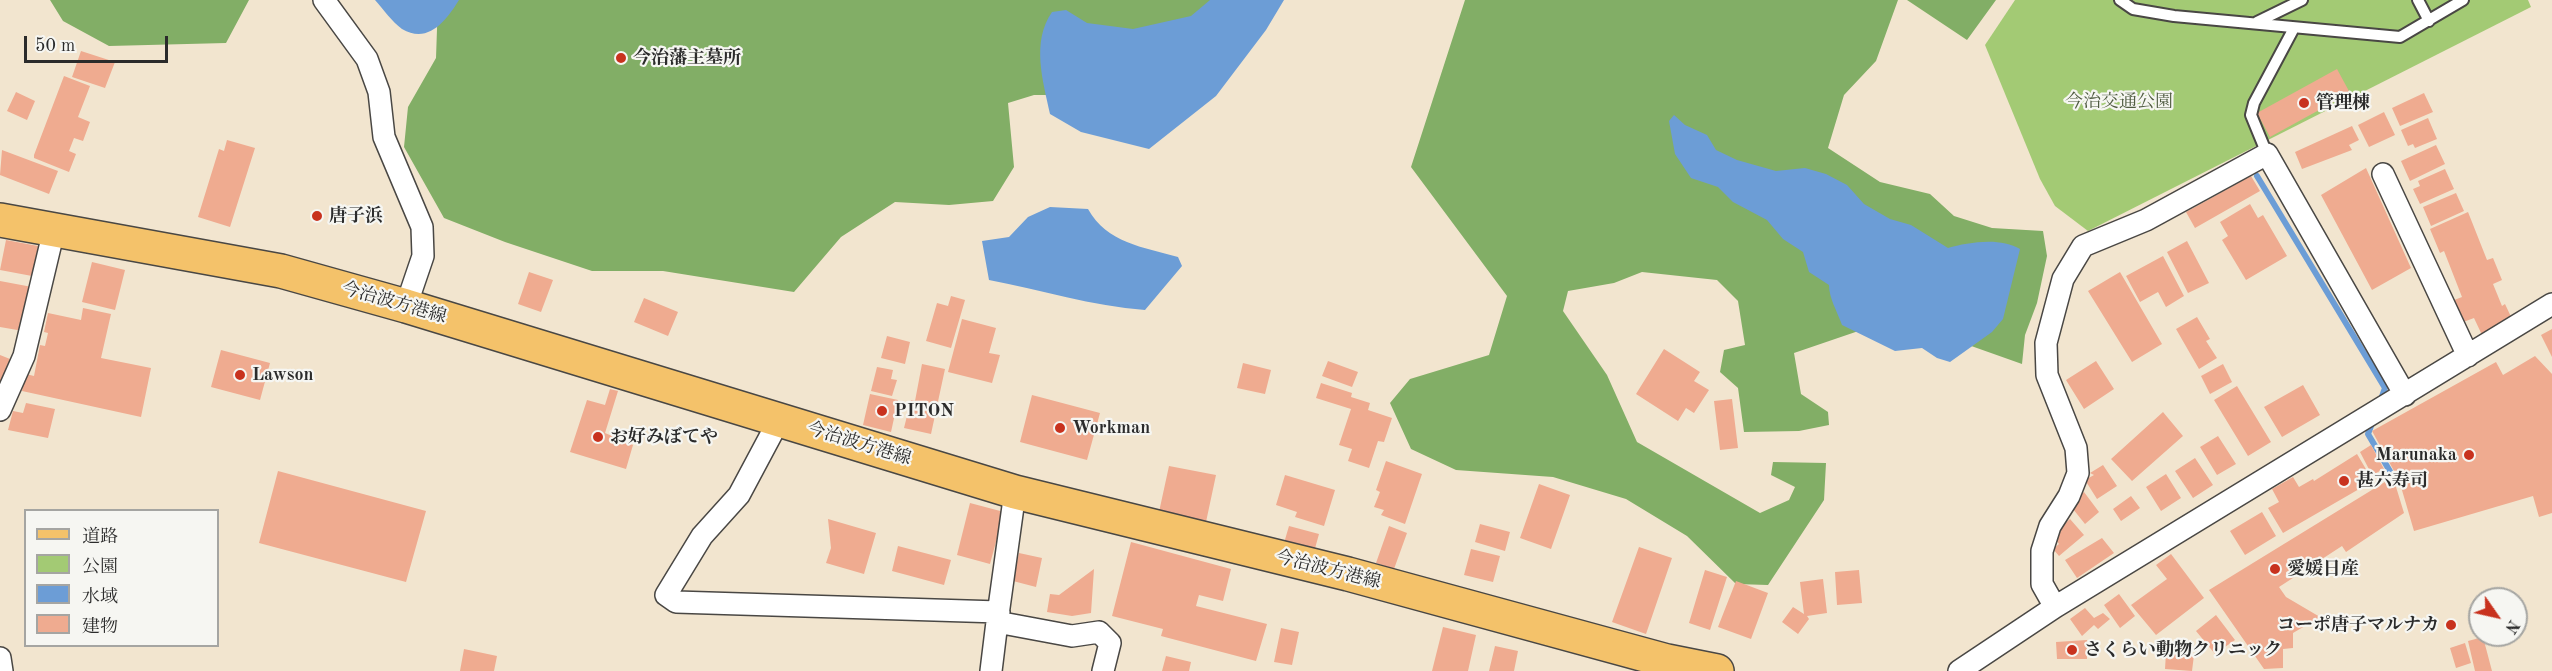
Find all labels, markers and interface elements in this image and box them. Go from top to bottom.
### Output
scale bar [27,24,171,62]
text: 50 m [35,37,75,55]
place label: 今治藩主墓所 [633,47,741,69]
marker: 今治藩主墓所 [614,51,628,65]
park label: 今治交通公園 [2065,91,2173,113]
place label: 管理棟 [2316,92,2370,114]
marker: 管理棟 [2297,96,2311,110]
place label: 唐子浜 [329,205,383,227]
marker: 唐子浜 [310,209,324,223]
street label: 今治波方港線 [339,278,449,328]
place label: Lawson [252,364,314,386]
marker: Lawson [233,368,247,382]
place label: PITON [894,400,954,422]
marker: PITON [875,404,889,418]
place label: Workman [1072,417,1150,439]
street label: 今治波方港線 [804,418,914,470]
marker: Workman [1053,421,1067,435]
place label: お好みぼてや [610,426,718,448]
marker: お好みぼてや [591,430,605,444]
place label: Marunaka [2376,444,2457,466]
marker: Marunaka [2462,448,2476,462]
place label: 甚六寿司 [2356,470,2428,492]
marker: 甚六寿司 [2337,474,2351,488]
legend [24,509,219,647]
text: 道路 [82,528,118,546]
street label: 今治波方港線 [1273,546,1383,594]
text: 公園 [82,558,118,576]
place label: 愛媛日産 [2287,558,2359,580]
marker: 愛媛日産 [2268,562,2282,576]
north arrow [2468,587,2528,647]
text: 水域 [82,588,118,606]
place label: コーポ唐子マルナカ [2277,614,2439,636]
text: N [2501,616,2521,635]
text: 建物 [82,618,118,636]
marker: コーポ唐子マルナカ [2444,618,2458,632]
place label: さくらい動物クリニック [2084,639,2282,661]
marker: さくらい動物クリニック [2065,643,2079,657]

